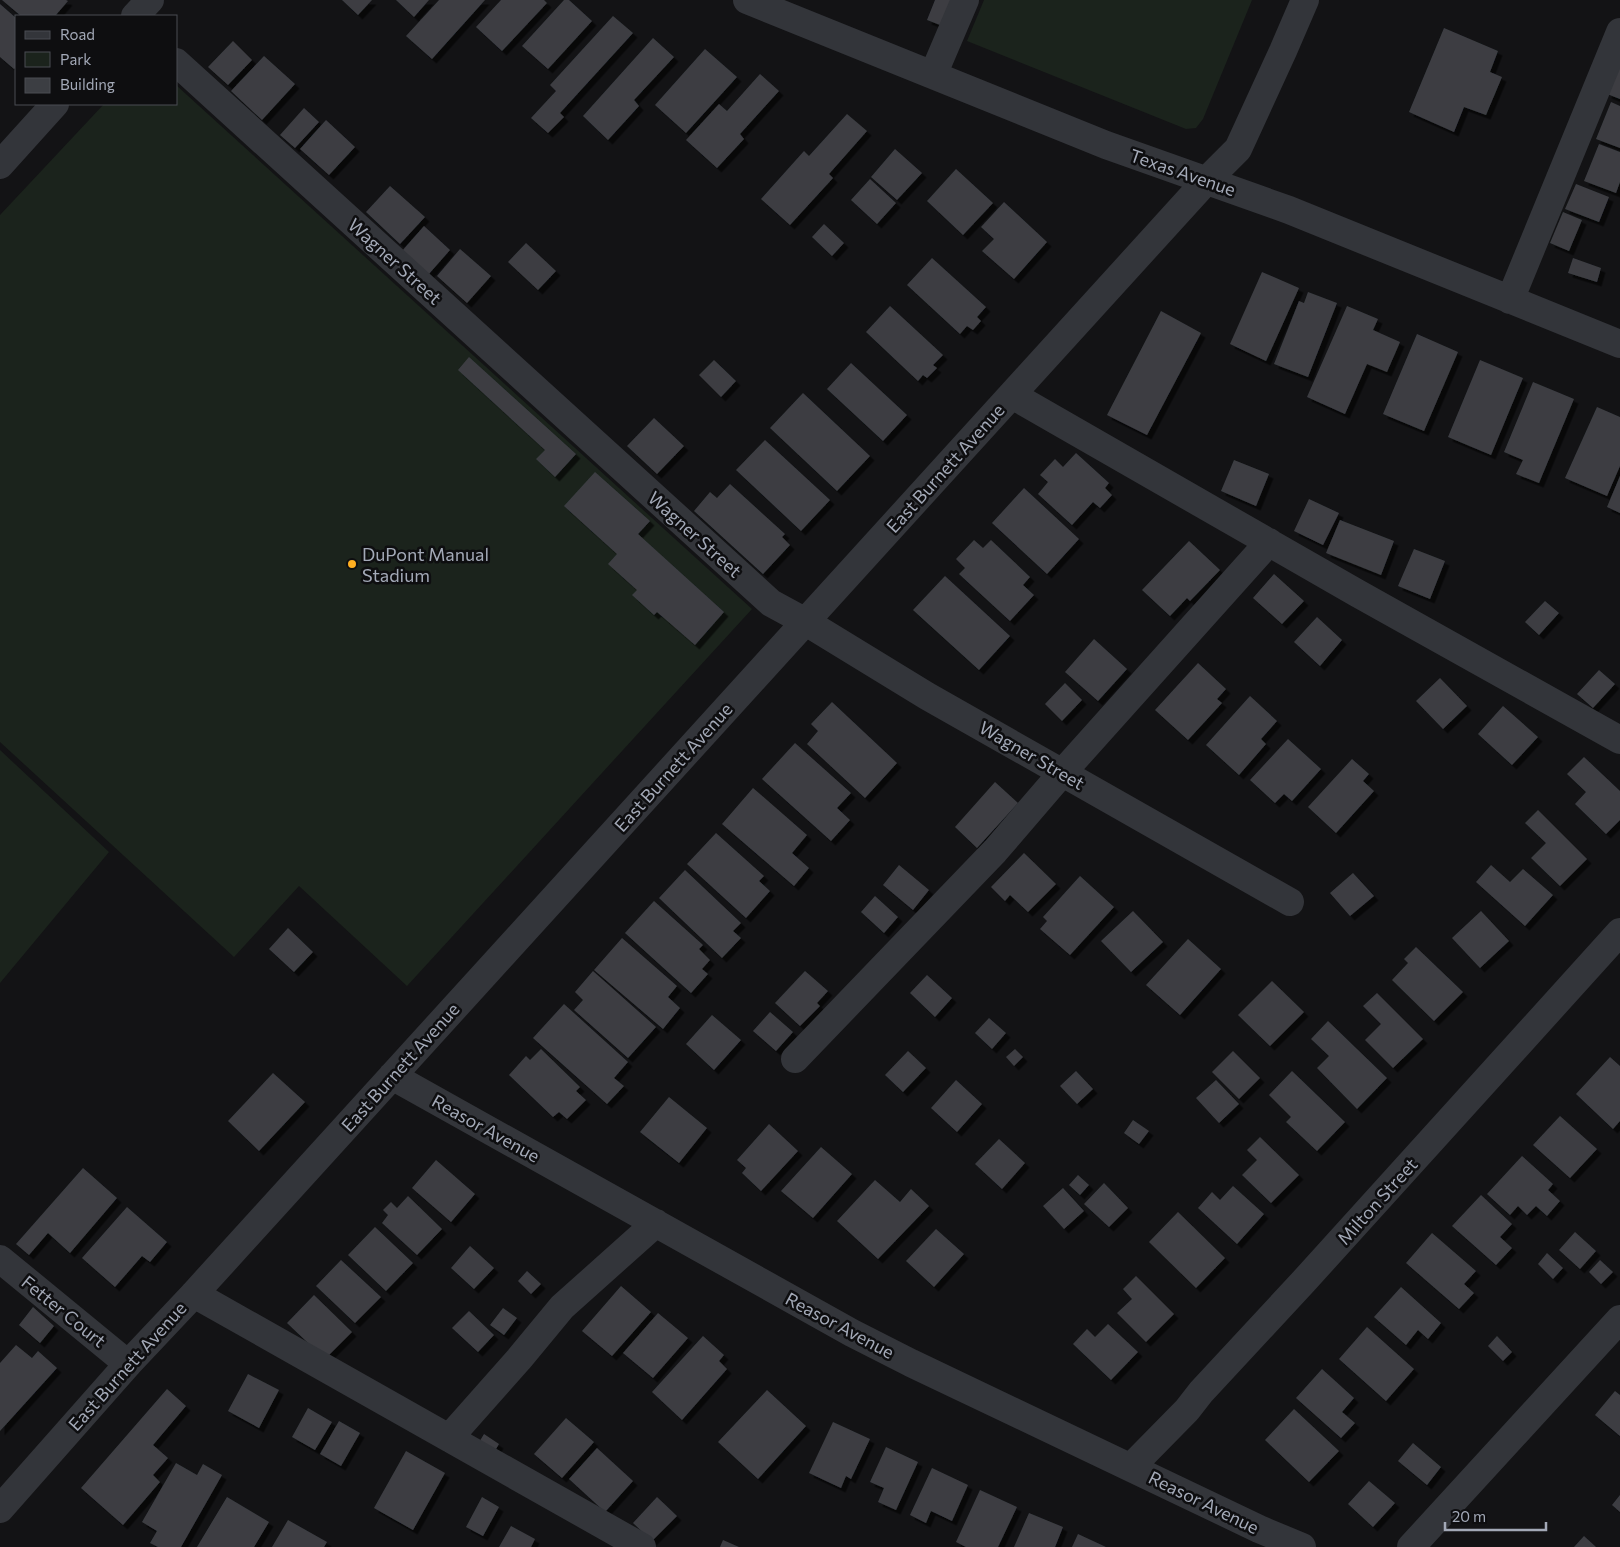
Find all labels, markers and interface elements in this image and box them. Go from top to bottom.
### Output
legend [15,15,178,105]
text: Road [60,25,95,43]
text: Park [60,50,91,68]
text: Building [60,75,115,93]
street label: Texas Avenue [1127,144,1239,200]
street label: Wagner Street [344,213,446,309]
street label: East Burnett Avenue [881,399,1009,537]
street label: Wagner Street [644,486,746,582]
place label: DuPont Manual Stadium [362,543,489,586]
marker: DuPont Manual Stadium [346,558,358,570]
street label: East Burnett Avenue [609,698,737,836]
street label: Wagner Street [975,716,1089,794]
street label: East Burnett Avenue [336,998,464,1136]
street label: Reasor Avenue [428,1089,544,1167]
street label: Milton Street [1332,1153,1422,1249]
street label: Fetter Court [18,1270,110,1352]
street label: Reasor Avenue [782,1287,898,1363]
street label: East Burnett Avenue [63,1297,191,1435]
street label: Reasor Avenue [1145,1466,1263,1538]
scale bar [1445,1500,1546,1532]
text: 20 m [1452,1507,1486,1525]

